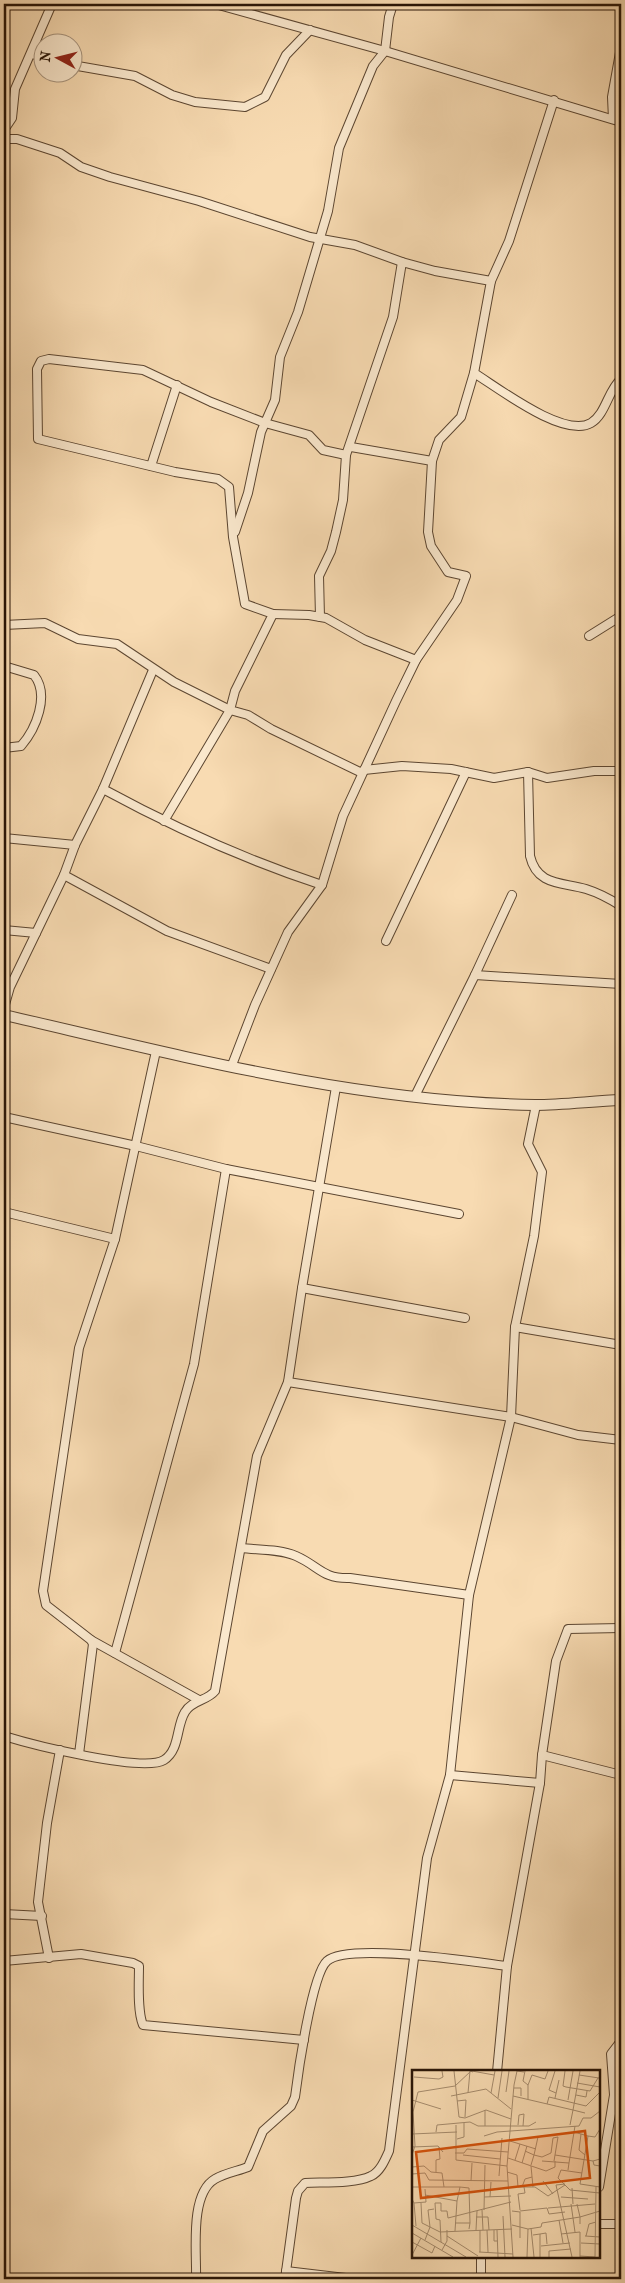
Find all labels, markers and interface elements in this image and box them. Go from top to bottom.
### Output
north arrow [32,32,82,82]
text: N [37,50,55,63]
inset map [412,2070,600,2258]

